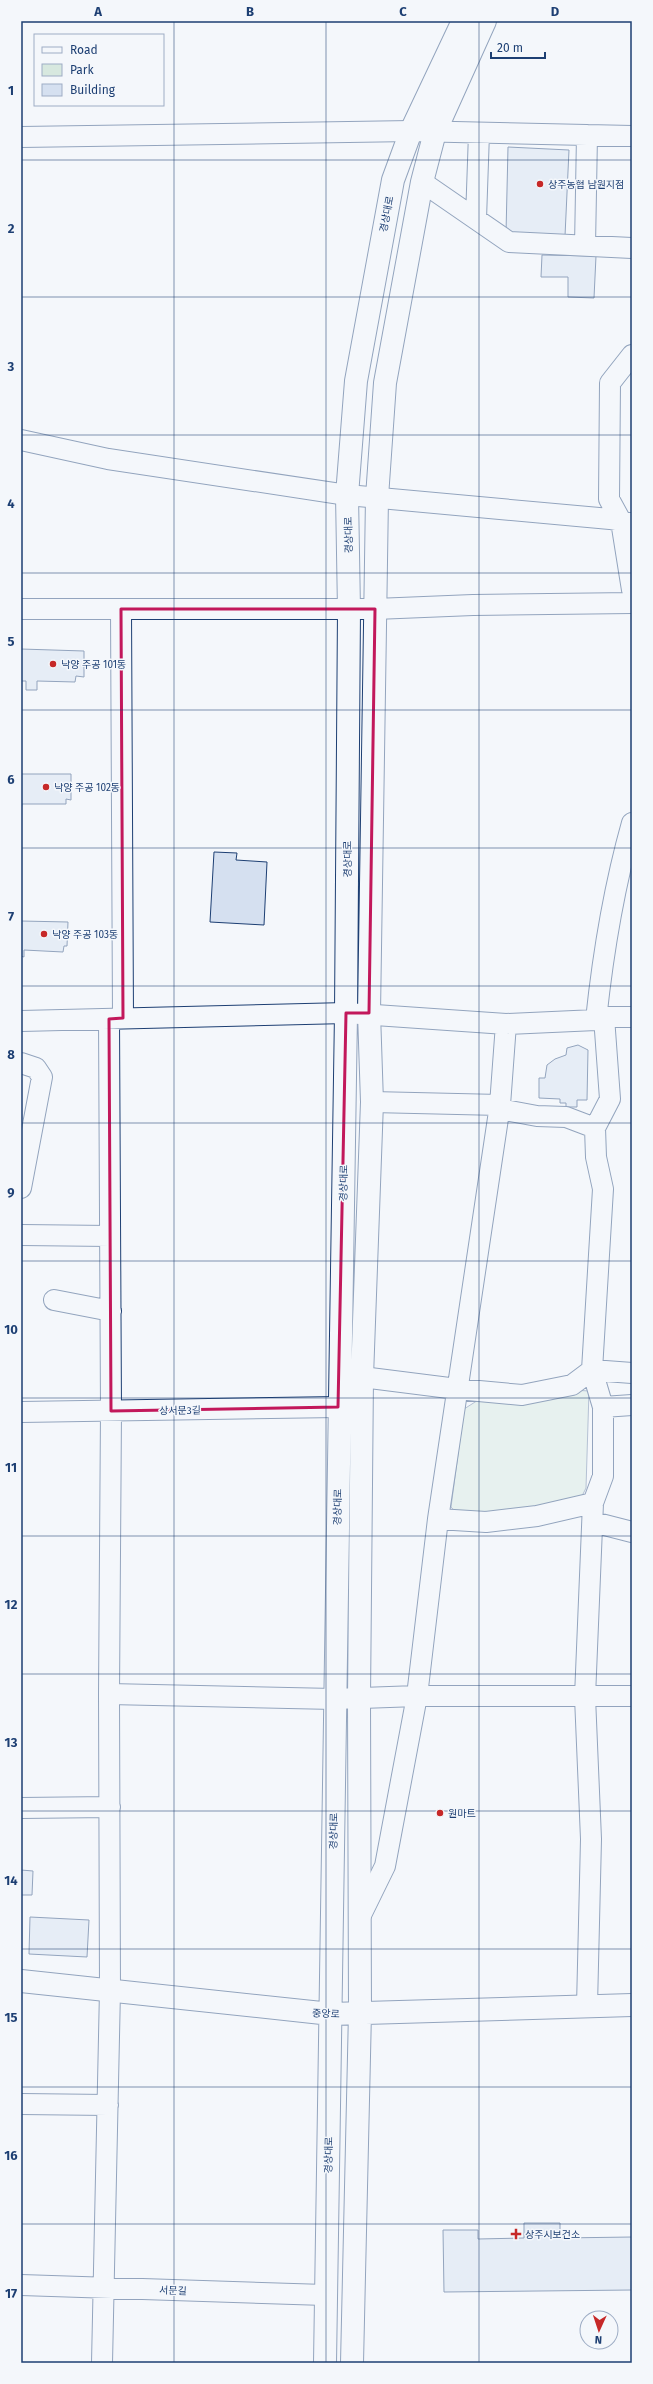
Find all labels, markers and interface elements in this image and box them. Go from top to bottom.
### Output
text: A [93,4,102,19]
text: B [246,4,254,19]
text: C [399,4,407,19]
text: D [551,4,560,19]
legend [34,34,164,106]
scale bar [491,34,545,60]
text: 20 m [497,41,523,55]
text: Road [70,43,98,57]
text: Park [70,63,94,77]
text: 1 [8,83,14,98]
text: Building [70,83,116,97]
marker: 상주농협 남원지점 [535,179,545,189]
place label: 상주농협 남원지점 [548,179,624,191]
street label: 경상대로 [378,195,396,233]
text: 2 [8,221,15,236]
text: 3 [7,359,15,374]
text: 4 [7,496,15,511]
street label: 경상대로 [343,516,355,553]
text: 5 [8,634,15,649]
marker: 낙양 주공 101동 [48,659,58,669]
place label: 낙양 주공 101동 [61,659,126,671]
text: 6 [7,772,15,787]
marker: 낙양 주공 102동 [41,782,51,792]
place label: 낙양 주공 102동 [54,782,120,794]
street label: 경상대로 [342,841,354,877]
text: 7 [8,909,14,924]
marker: 낙양 주공 103동 [39,929,49,939]
place label: 낙양 주공 103동 [52,929,118,941]
text: 8 [7,1047,15,1062]
street label: 경상대로 [338,1165,350,1202]
text: 9 [7,1185,15,1200]
text: 10 [4,1322,18,1337]
street label: 상서문3길 [159,1405,201,1417]
text: 11 [5,1460,17,1475]
street label: 경상대로 [332,1489,344,1526]
text: 12 [5,1597,18,1612]
text: 13 [5,1735,18,1750]
marker: 원마트 [435,1808,445,1818]
place label: 원마트 [448,1808,476,1820]
street label: 경상대로 [328,1813,340,1850]
text: 14 [4,1873,18,1888]
street label: 중앙로 [312,2008,340,2020]
text: 15 [4,2010,18,2025]
street label: 경상대로 [323,2137,335,2174]
text: 16 [4,2148,18,2163]
marker: 상주시보건소 [510,2228,522,2240]
place label: 상주시보건소 [525,2229,580,2241]
street label: 서문길 [159,2285,187,2297]
text: 17 [5,2286,17,2301]
north arrow [579,2310,619,2350]
text: N [595,2333,602,2346]

